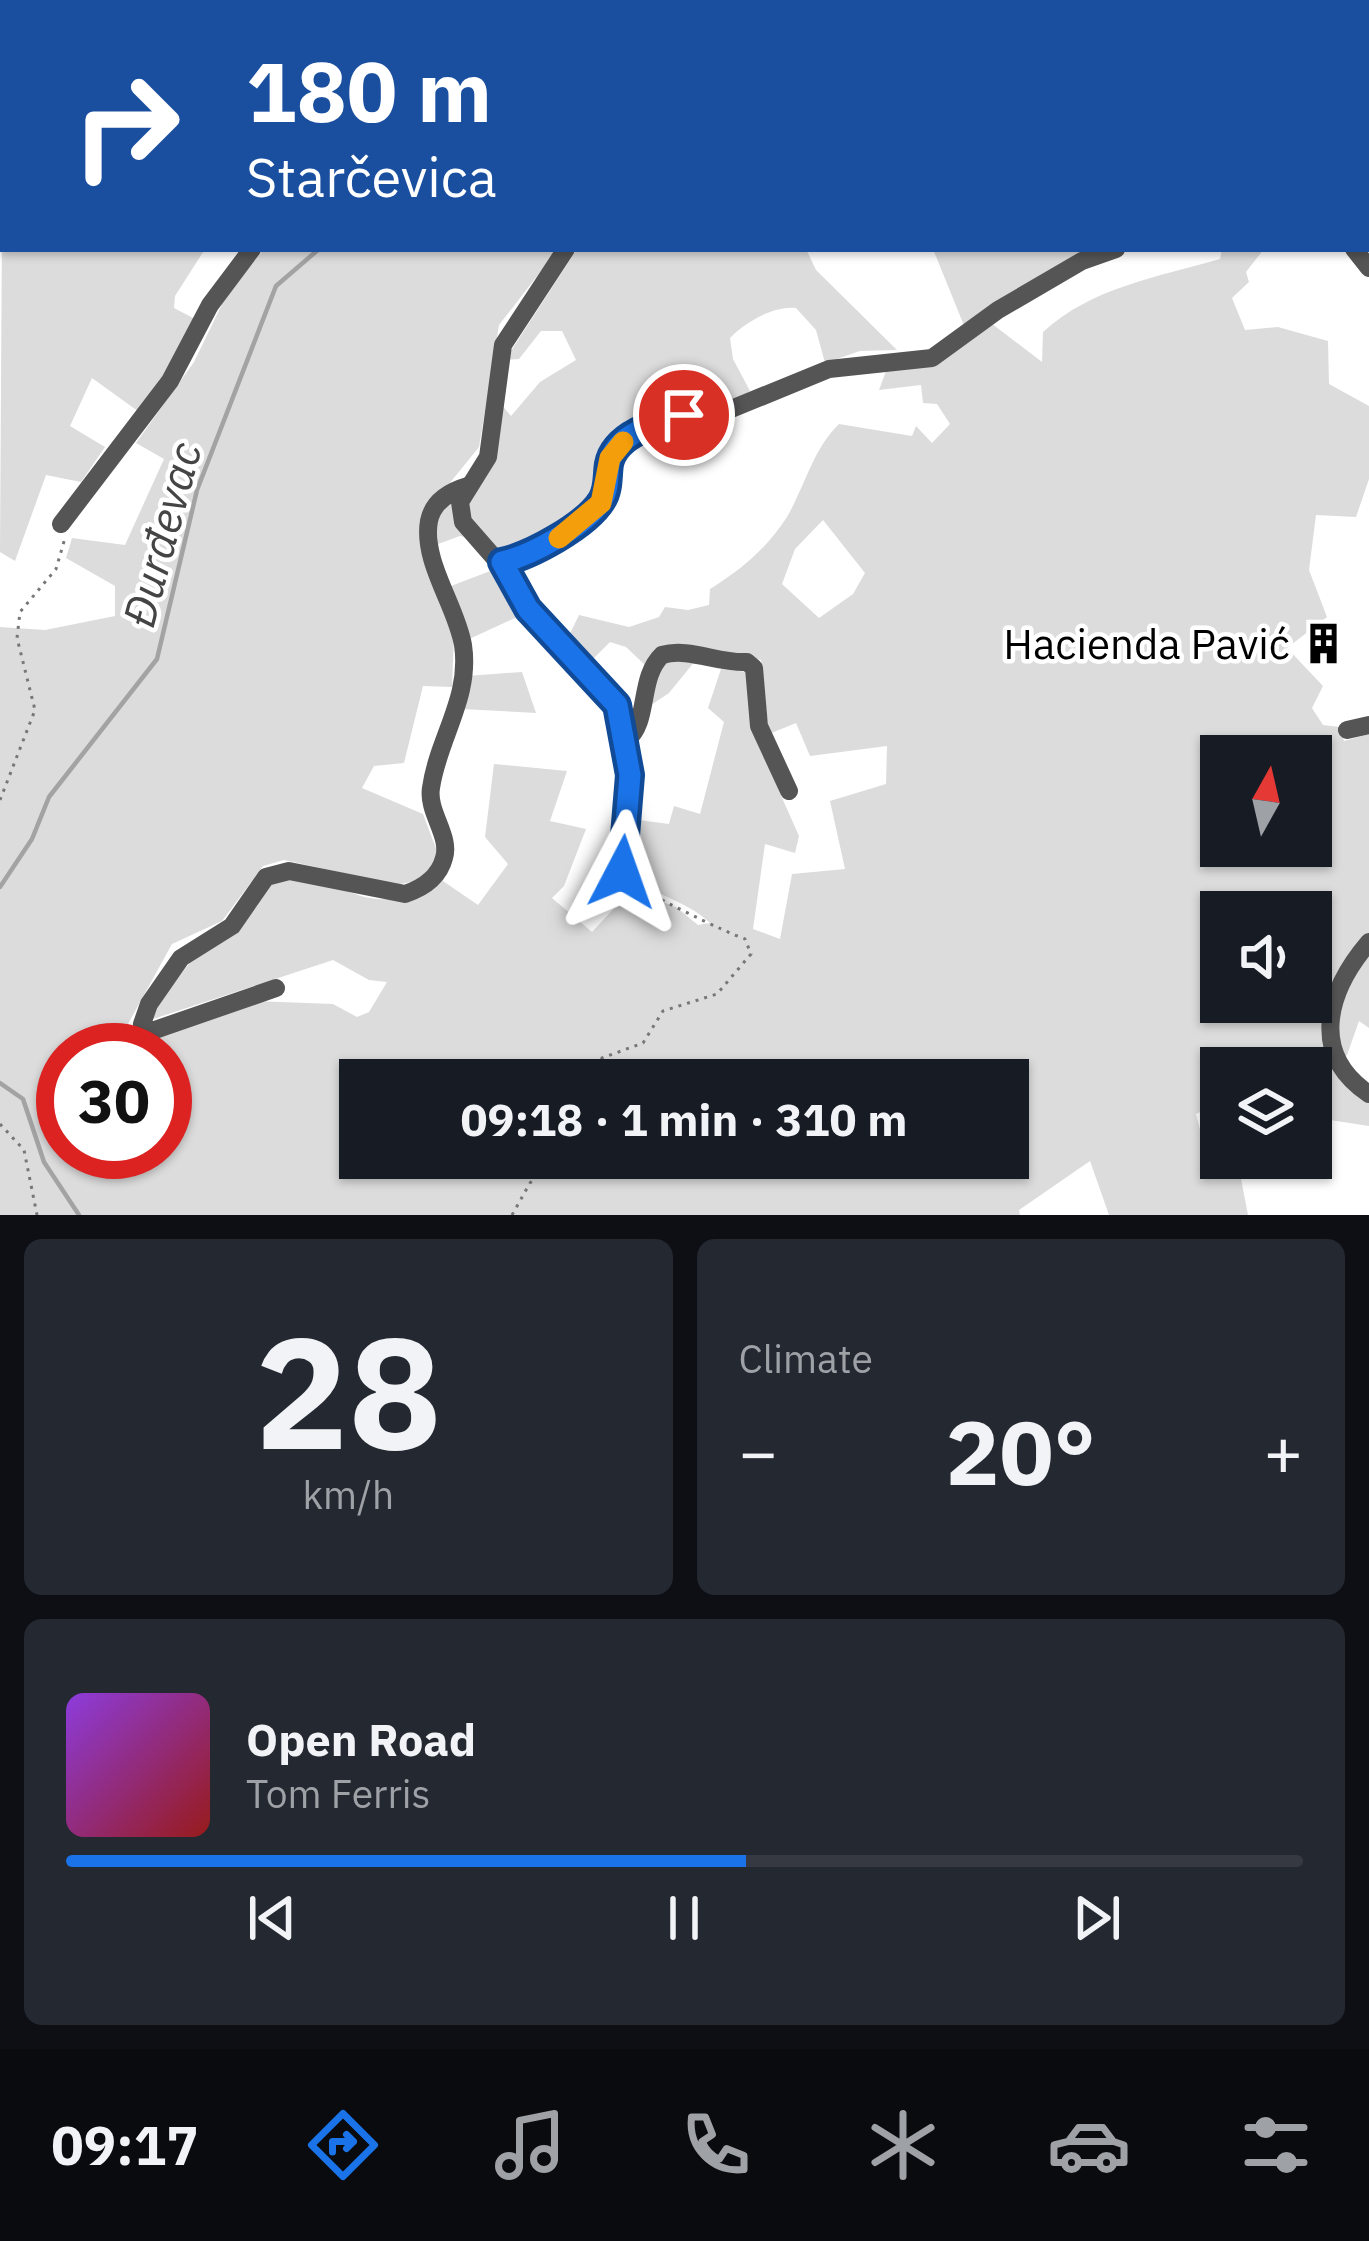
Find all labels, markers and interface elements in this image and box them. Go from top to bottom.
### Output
text: 180 m [246,36,492,145]
icon: right [48,48,204,204]
text: Starčevica [246,142,497,212]
pin [633,364,735,466]
icon: arrive [651,382,717,448]
water label: Đurđevac [108,435,214,633]
place label: Hacienda Pavić [1003,616,1290,671]
building icon: Hacienda Pavić [1301,620,1347,666]
north arrow [1200,735,1332,867]
map controls [1200,735,1332,1179]
position arrow [559,809,685,935]
button: sound [1200,891,1332,1023]
speed limit sign: 30 [36,1023,192,1179]
button: layers [1200,1047,1332,1179]
text: 09:18 · 1 min · 310 m [461,1090,907,1148]
text: 28 [255,1289,442,1492]
text: Climate [739,1333,873,1384]
text: 20° [946,1393,1096,1510]
text: − [739,1408,778,1494]
text: + [1263,1408,1303,1494]
text: km/h [302,1469,394,1520]
text: Open Road [246,1710,476,1768]
text: Tom Ferris [246,1768,430,1819]
icon: previous [239,1885,305,1951]
icon: pause [651,1885,717,1951]
icon: next [1064,1885,1130,1951]
icon: directions [301,2103,385,2187]
icon: music [488,2103,572,2187]
icon: phone [674,2103,758,2187]
icon: climate [861,2103,945,2187]
icon: car [1047,2103,1131,2187]
icon: filters [1234,2103,1318,2187]
text: 09:17 [51,2110,199,2180]

